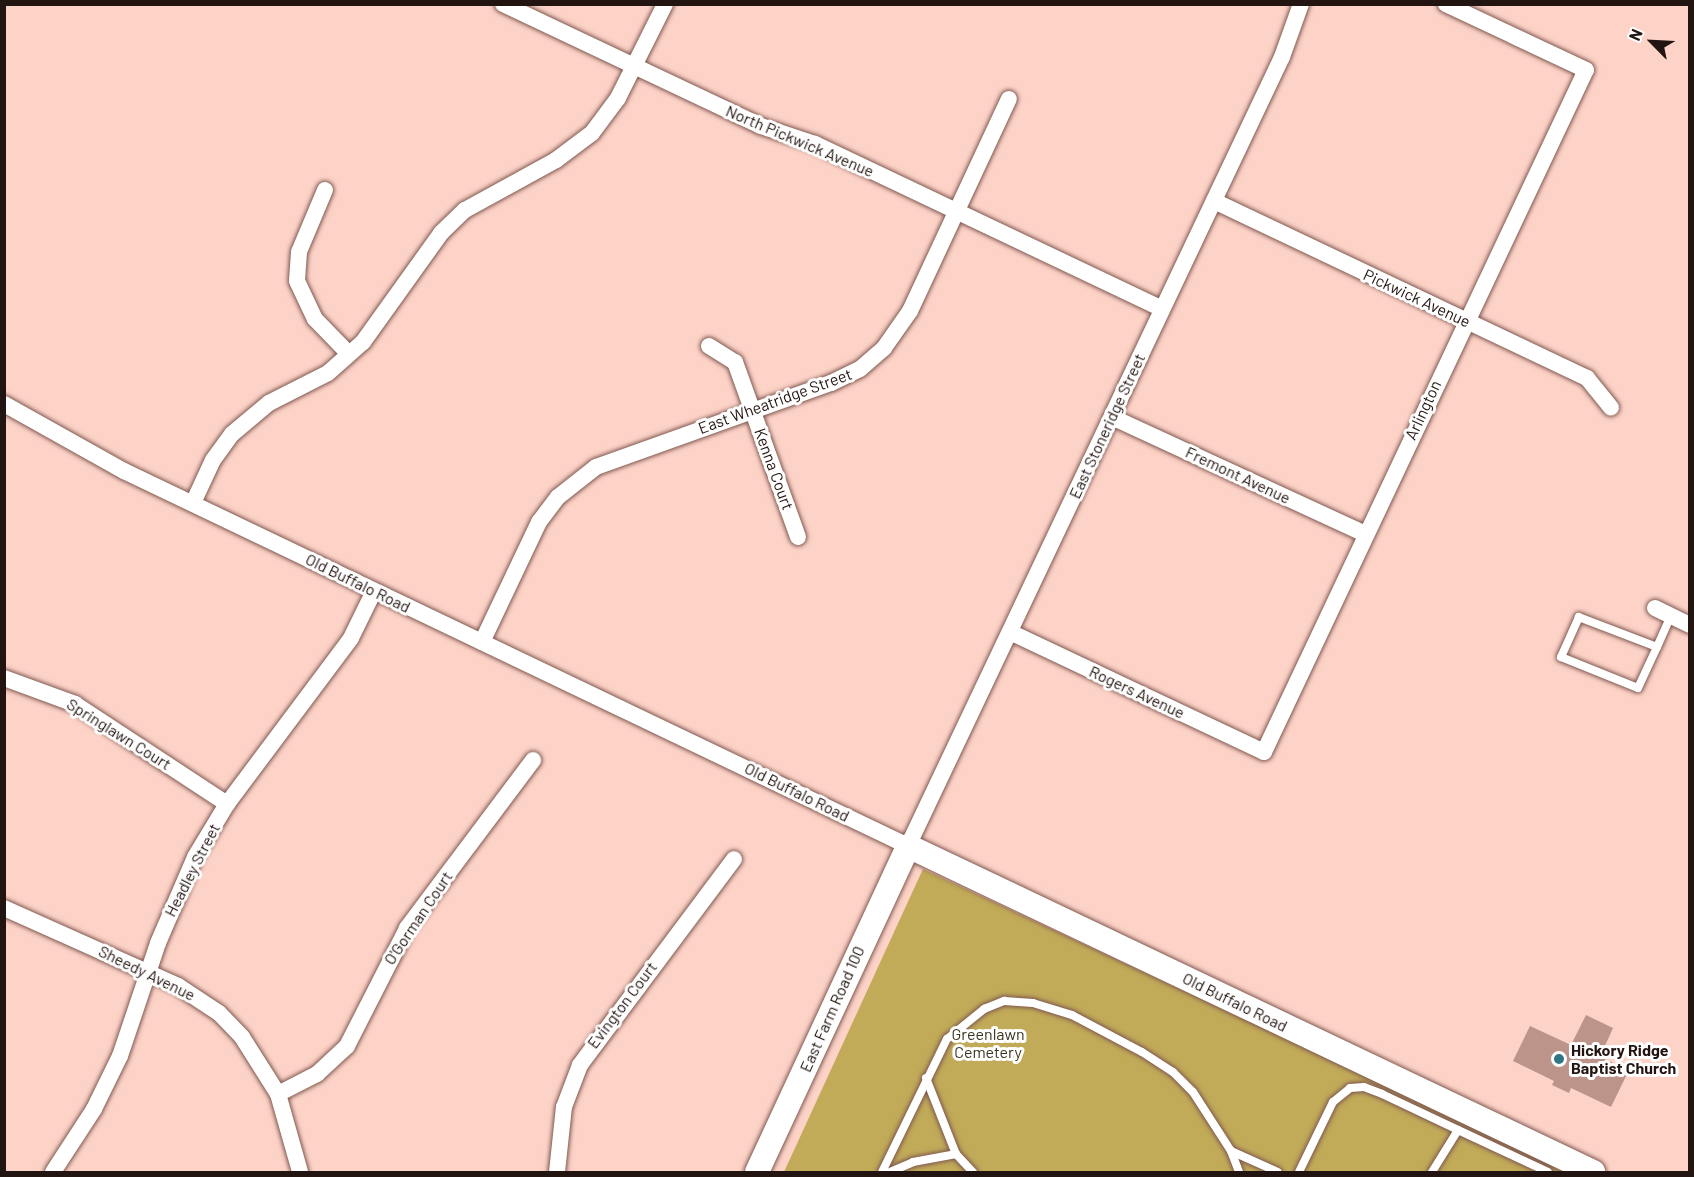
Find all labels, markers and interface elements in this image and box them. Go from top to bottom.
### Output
north arrow [1622,12,1682,72]
text: N [1624,26,1646,43]
street label: North Pickwick Avenue [723,101,877,181]
street label: Pickwick Avenue [1360,265,1474,331]
street label: East Stoneridge Street [1065,350,1149,502]
street label: East Wheatridge Street [696,364,854,438]
street label: Arlington [1401,377,1445,443]
street label: Kenna Court [750,426,798,512]
street label: Fremont Avenue [1183,442,1293,508]
street label: Old Buffalo Road [302,549,414,617]
street label: Rogers Avenue [1086,662,1188,722]
street label: Springlawn Court [63,694,175,774]
street label: Old Buffalo Road [741,758,853,826]
street label: Headley Street [160,820,224,920]
street label: O'Gorman Court [380,868,456,968]
street label: Sheedy Avenue [96,941,198,1005]
street label: East Farm Road 100 [796,943,868,1075]
street label: Evington Court [583,958,661,1052]
street label: Old Buffalo Road [1179,968,1291,1036]
park label: Greenlawn Cemetery [951,1024,1025,1062]
place label: Hickory Ridge Baptist Church [1571,1040,1676,1078]
marker: Hickory Ridge Baptist Church [1552,1052,1566,1066]

